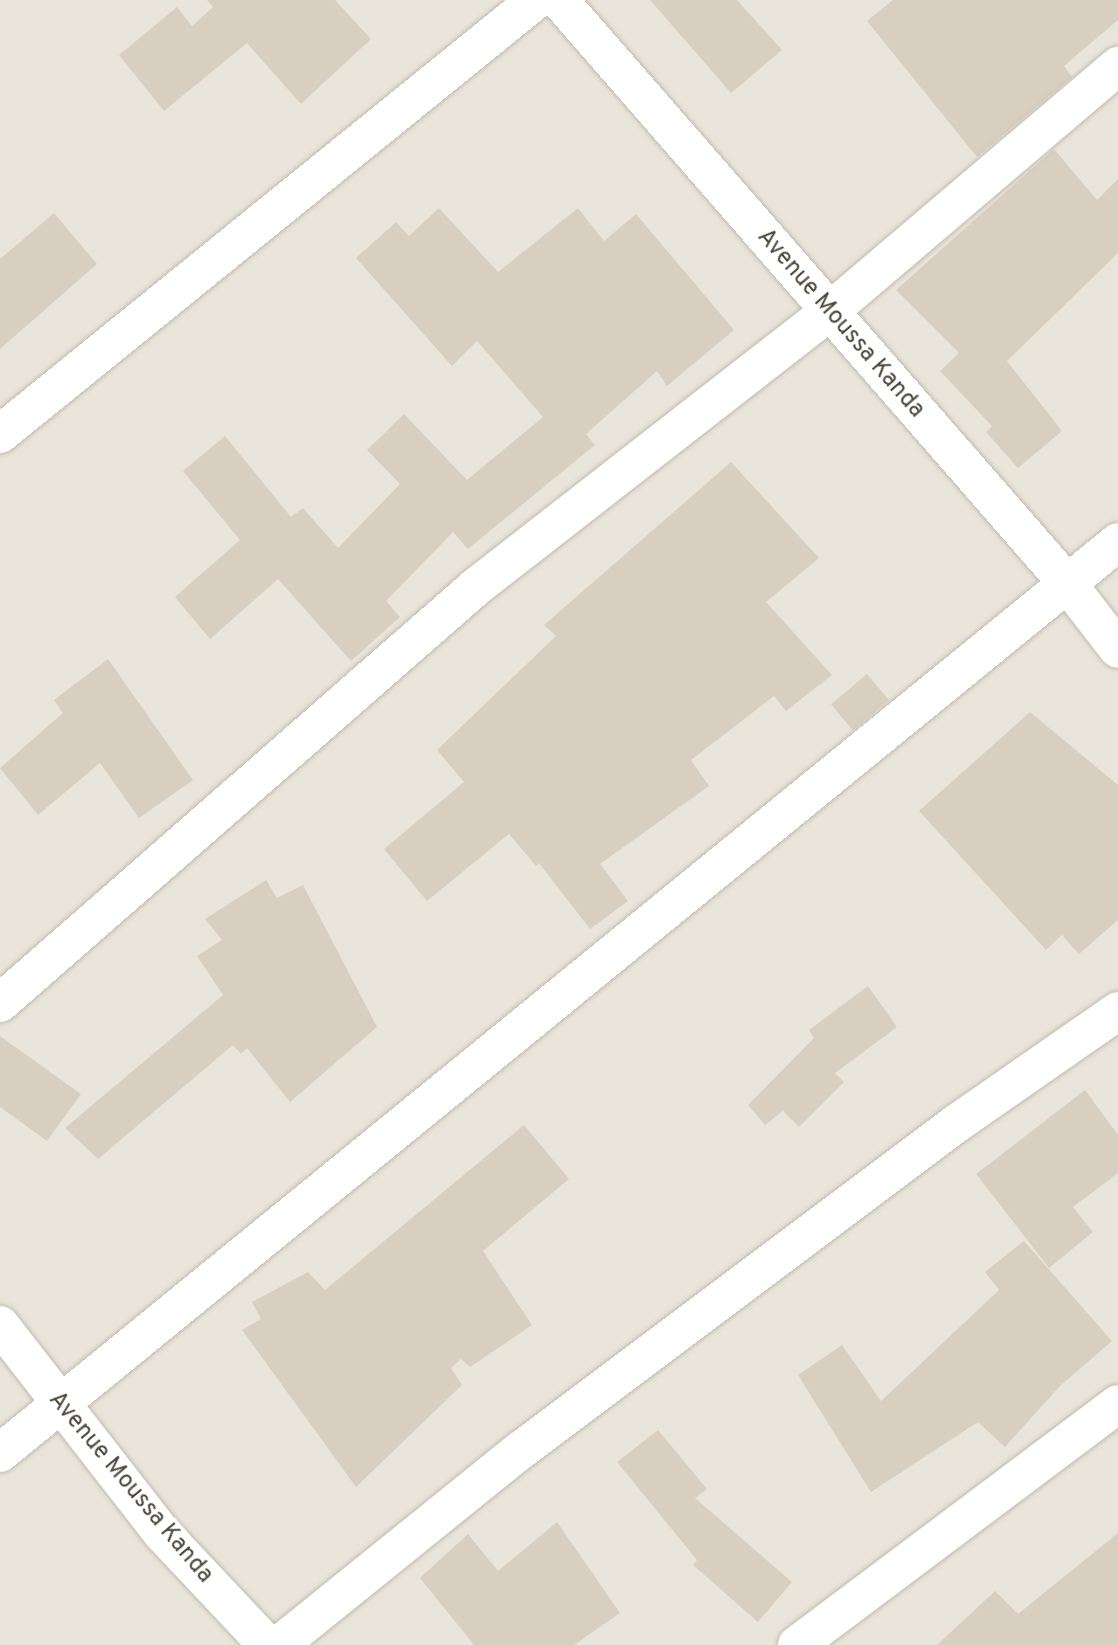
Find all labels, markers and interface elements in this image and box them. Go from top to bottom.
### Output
street label: Avenue Moussa Kanda [750,224,930,424]
street label: Avenue Moussa Kanda [41,1386,219,1590]

